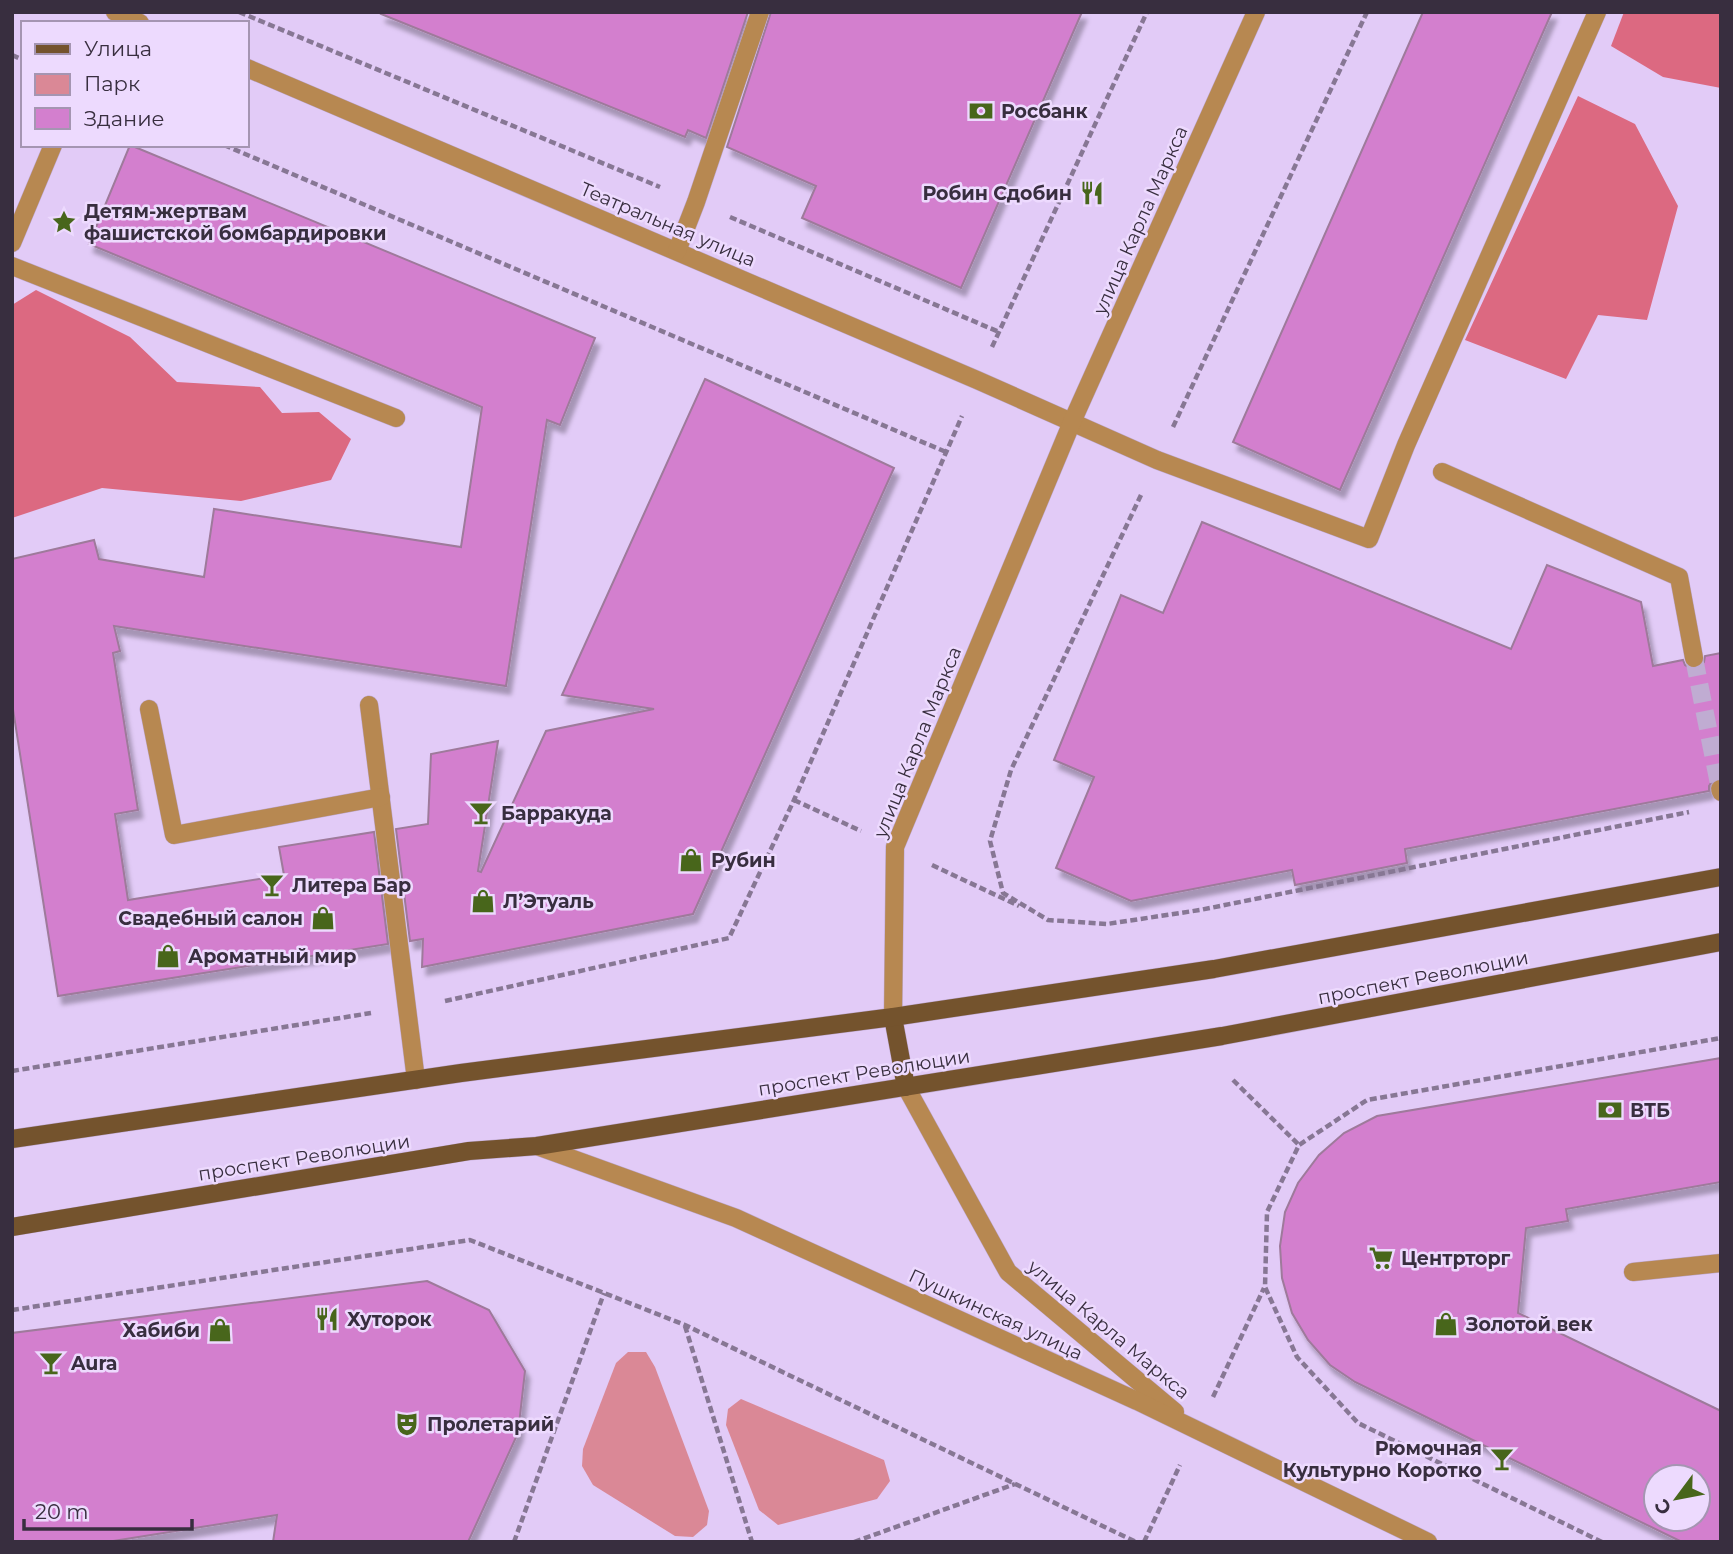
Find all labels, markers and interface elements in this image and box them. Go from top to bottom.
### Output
legend [21,21,248,147]
text: Улица [84,36,152,61]
text: Парк [84,71,140,96]
bank icon: Росбанк [967,97,995,125]
place label: Росбанк [1001,100,1088,123]
text: Здание [84,106,165,131]
street label: улица Карла Маркса [1088,122,1193,319]
street label: Театральная улица [577,177,759,272]
restaurant icon: Робин Сдобин [1078,179,1106,207]
place label: Робин Сдобин [923,182,1072,205]
place label: Детям-жертвам фашистской бомбардировки [84,200,387,245]
place icon: Детям-жертвам фашистской бомбардировки [50,208,78,236]
street label: улица Карла Маркса [868,643,966,842]
bar icon: Барракуда [467,799,495,827]
place label: Барракуда [501,802,612,825]
shop icon: Рубин [677,846,705,874]
place label: Рубин [711,849,776,872]
bar icon: Литера Бар [258,871,286,899]
place label: Литера Бар [292,874,411,897]
shop icon: Л’Этуаль [469,887,497,915]
place label: Л’Этуаль [503,890,594,913]
shop icon: Свадебный салон [309,904,337,932]
place label: Свадебный салон [118,907,303,930]
shop icon: Ароматный мир [154,942,182,970]
place label: Ароматный мир [188,945,356,968]
street label: проспект Революции [1316,946,1530,1009]
street label: проспект Революции [757,1044,972,1101]
bank icon: ВТБ [1596,1096,1624,1124]
place label: ВТБ [1630,1099,1670,1122]
street label: проспект Революции [197,1129,412,1186]
supermarket icon: Центрторг [1367,1244,1395,1272]
place label: Центрторг [1401,1247,1511,1270]
street label: улица Карла Маркса [1022,1254,1194,1404]
street label: Пушкинская улица [905,1264,1086,1365]
restaurant icon: Хуторок [313,1305,341,1333]
place label: Хуторок [347,1308,433,1331]
shop icon: Золотой век [1432,1310,1460,1338]
place label: Золотой век [1465,1313,1593,1336]
shop icon: Хабиби [206,1316,234,1344]
place label: Хабиби [123,1319,200,1342]
bar icon: Aura [37,1349,65,1377]
place label: Aura [70,1352,118,1375]
theatre icon: Пролетарий [393,1410,421,1438]
place label: Пролетарий [427,1413,554,1436]
place label: Рюмочная Культурно Коротко [1283,1437,1482,1482]
bar icon: Рюмочная Культурно Коротко [1488,1445,1516,1473]
north arrow [1642,1463,1712,1533]
scale bar [24,1488,192,1532]
text: С [1649,1495,1676,1519]
text: 20 m [35,1499,89,1524]

